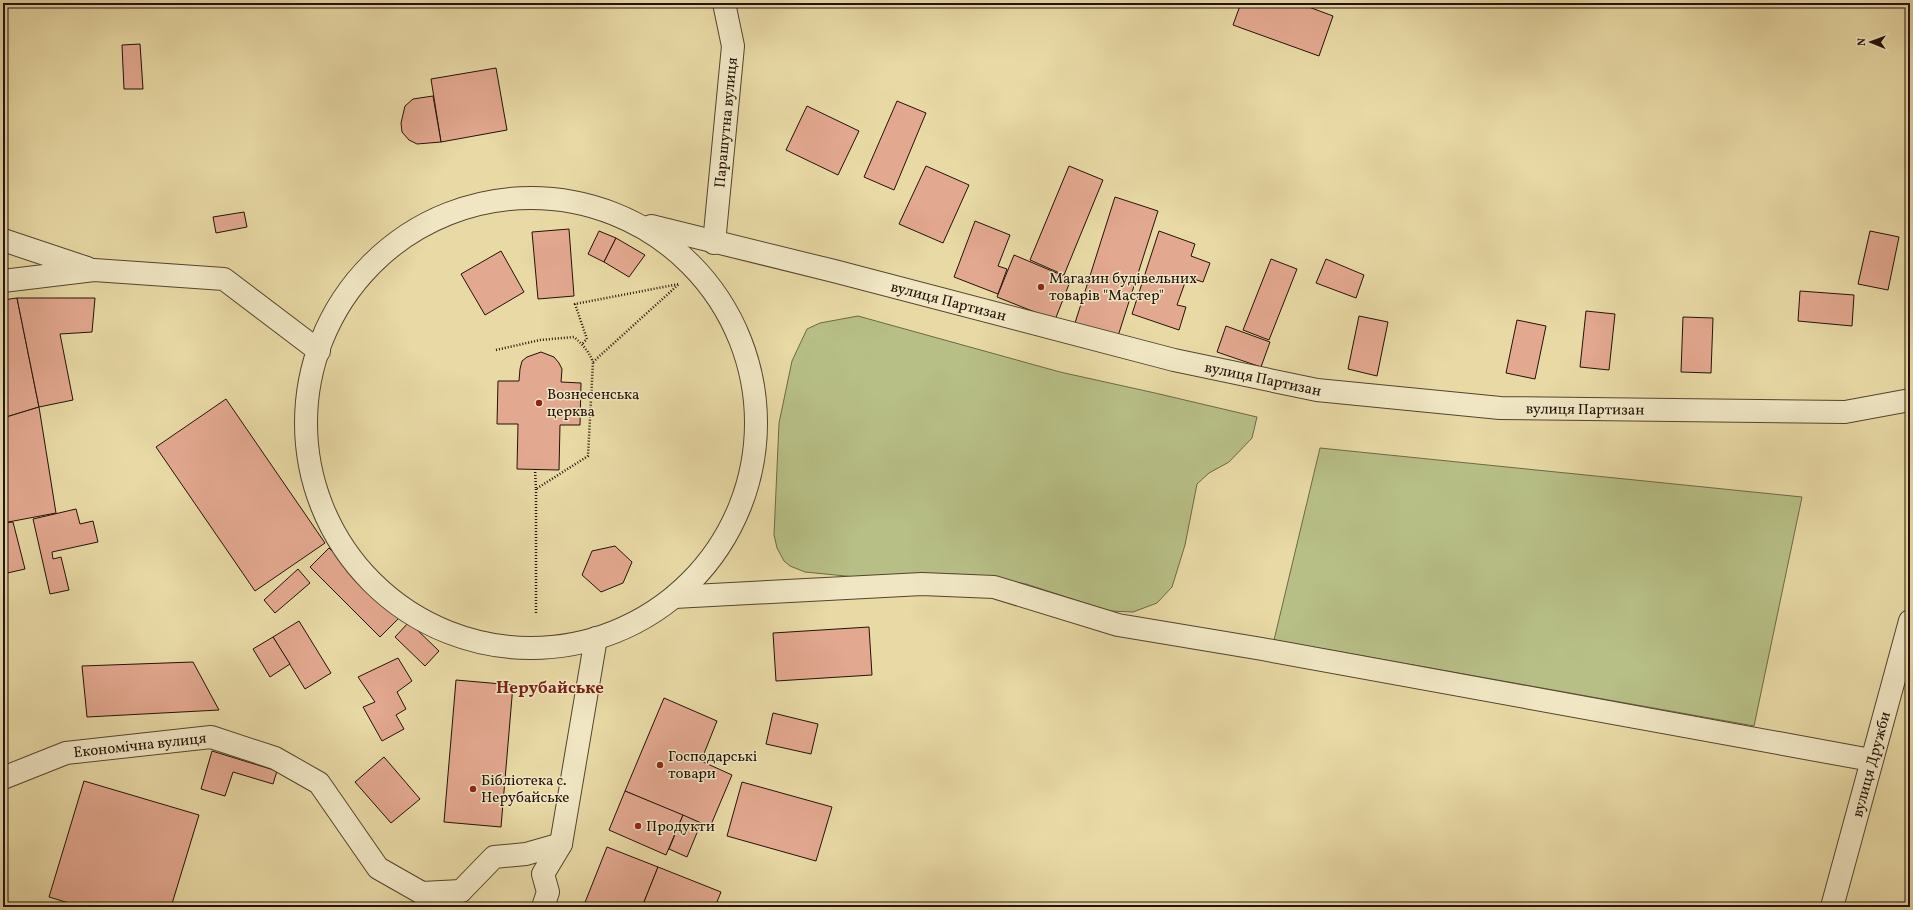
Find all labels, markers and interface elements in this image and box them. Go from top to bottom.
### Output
north arrow [1851,22,1891,62]
text: N [1855,38,1870,46]
street label: Парашутна вулиця [710,56,744,189]
place label: Магазин будівельних товарів "Мастер" [1049,269,1197,307]
street label: вулиця Партизан [888,277,1008,328]
marker: Магазин будівельних товарів "Мастер" [1036,282,1046,292]
street label: вулиця Партизан [1203,358,1323,403]
place label: Вознесенська церква [547,385,639,423]
marker: Вознесенська церква [534,398,544,408]
street label: вулиця Партизан [1526,399,1645,422]
district label: Нерубайське [496,677,604,700]
street label: вулиця Дружби [1848,709,1897,820]
street label: Економічна вулиця [72,729,208,764]
place label: Господарські товари [668,747,757,785]
marker: Господарські товари [655,760,665,770]
place label: Бібліотека с. Нерубайське [481,771,569,809]
marker: Бібліотека с. Нерубайське [468,784,478,794]
place label: Продукти [646,817,715,838]
marker: Продукти [633,821,643,831]

